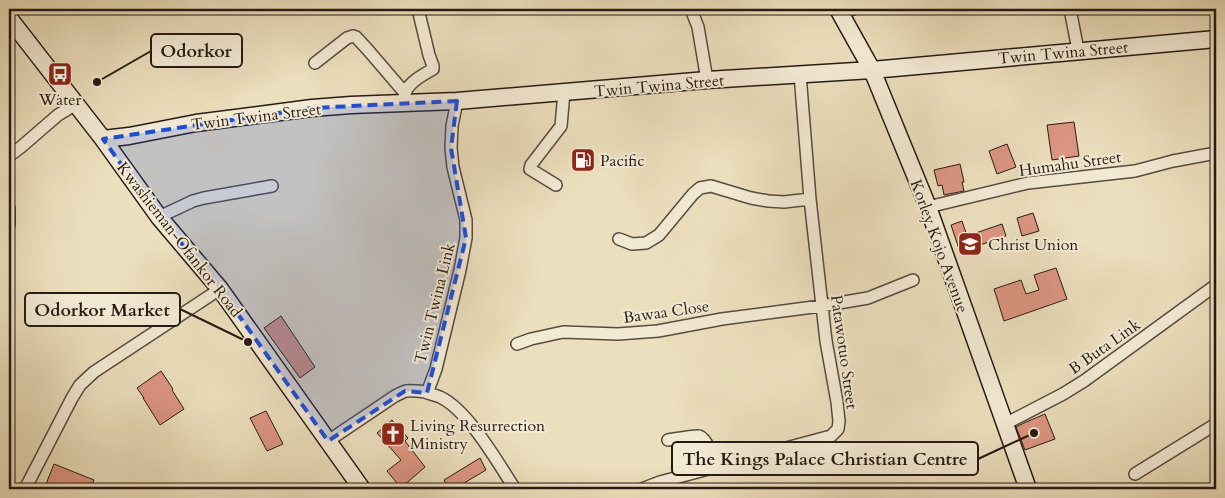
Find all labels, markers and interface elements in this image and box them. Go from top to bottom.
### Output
callout: Odorkor [151,34,242,67]
street label: Twin Twina Street [997,36,1129,70]
text: Odorkor [160,39,233,64]
bus stop icon: Water [47,61,73,87]
street label: Twin Twina Street [593,69,725,103]
place label: Water [38,89,82,111]
street label: Twin Twina Street [190,98,322,136]
street label: Humahu Street [1018,146,1123,182]
fuel station icon: Pacific [570,147,596,173]
place label: Pacific [600,150,644,172]
street label: Kwashieman-Ofankor Road [112,157,247,322]
street label: Korley Kojo Avenue [905,177,973,316]
school or university icon: Christ Union [957,231,983,257]
place label: Christ Union [988,234,1078,256]
street label: Twin Twina Link [409,240,461,366]
callout: Odorkor Market [25,293,180,326]
street label: Patawotuo Street [825,294,863,411]
street label: Bawaa Close [622,295,710,329]
text: Odorkor Market [34,298,170,323]
street label: B Buta Link [1064,314,1145,380]
place label: Living Resurrection Ministry [410,415,545,455]
church icon: Living Resurrection Ministry [380,421,406,447]
callout: The Kings Palace Christian Centre [672,442,978,475]
text: The Kings Palace Christian Centre [682,447,968,472]

